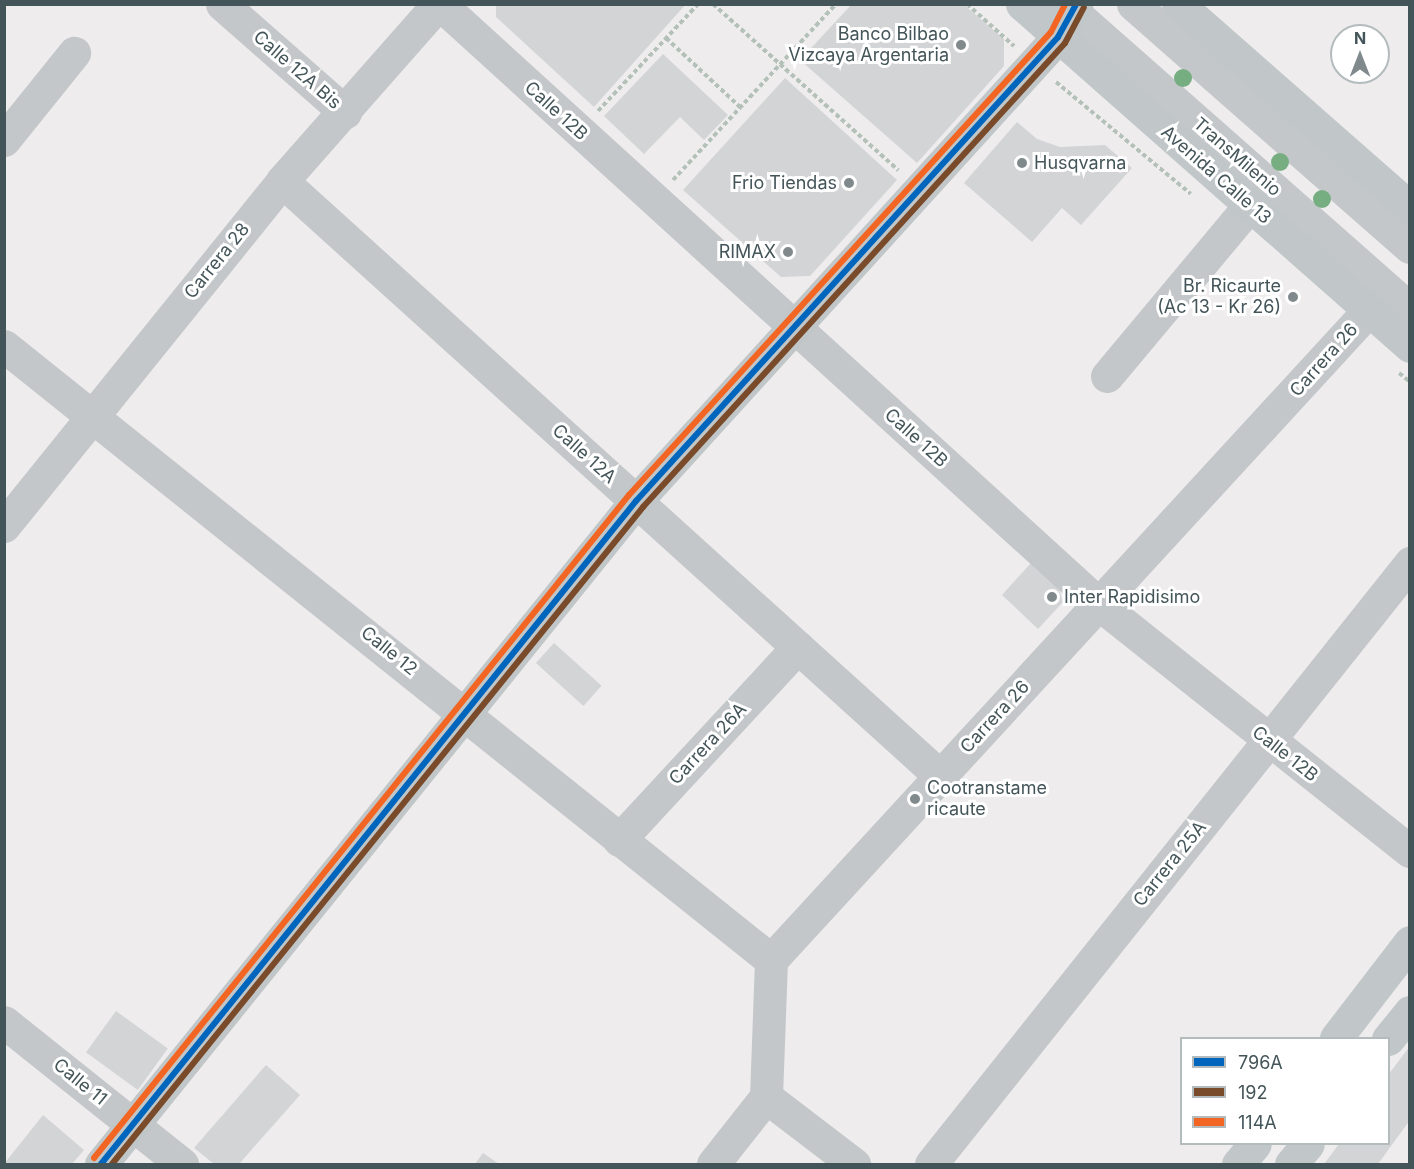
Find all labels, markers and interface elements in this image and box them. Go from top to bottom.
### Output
place label: Banco Bilbao Vizcaya Argentaria [788,24,949,66]
north arrow [1330,24,1390,84]
street label: Calle 12A Bis [249,26,345,114]
text: N [1354,28,1366,48]
marker: Banco Bilbao Vizcaya Argentaria [954,38,968,52]
street label: Calle 12B [520,77,592,145]
street label: TransMilenio [1189,113,1285,201]
street label: Avenida Calle 13 [1157,121,1275,229]
place label: Husqvarna [1034,152,1126,174]
marker: Husqvarna [1015,156,1029,170]
place label: Frio Tiendas [732,172,837,194]
marker: Frio Tiendas [842,176,856,190]
street label: Carrera 28 [180,219,254,303]
place label: RIMAX [719,241,776,263]
marker: RIMAX [781,245,795,259]
place label: Br. Ricaurte (Ac 13 - Kr 26) [1157,276,1281,318]
marker: Br. Ricaurte (Ac 13 - Kr 26) [1286,290,1300,304]
street label: Carrera 26 [1285,319,1363,401]
street label: Calle 12B [880,404,952,472]
street label: Calle 12A [548,420,620,488]
place label: Inter Rapidisimo [1064,586,1200,608]
marker: Inter Rapidisimo [1045,590,1059,604]
street label: Calle 12 [357,622,421,680]
street label: Carrera 26 [956,676,1034,758]
street label: Carrera 26A [665,699,751,789]
street label: Calle 12B [1248,722,1322,786]
place label: Cootranstame ricaute [927,778,1047,820]
marker: Cootranstame ricaute [908,792,922,806]
street label: Carrera 25A [1129,817,1211,911]
legend [1180,1037,1390,1145]
text: 796A [1238,1052,1283,1073]
street label: Calle 11 [49,1054,111,1110]
text: 192 [1238,1082,1267,1103]
text: 114A [1238,1112,1277,1133]

